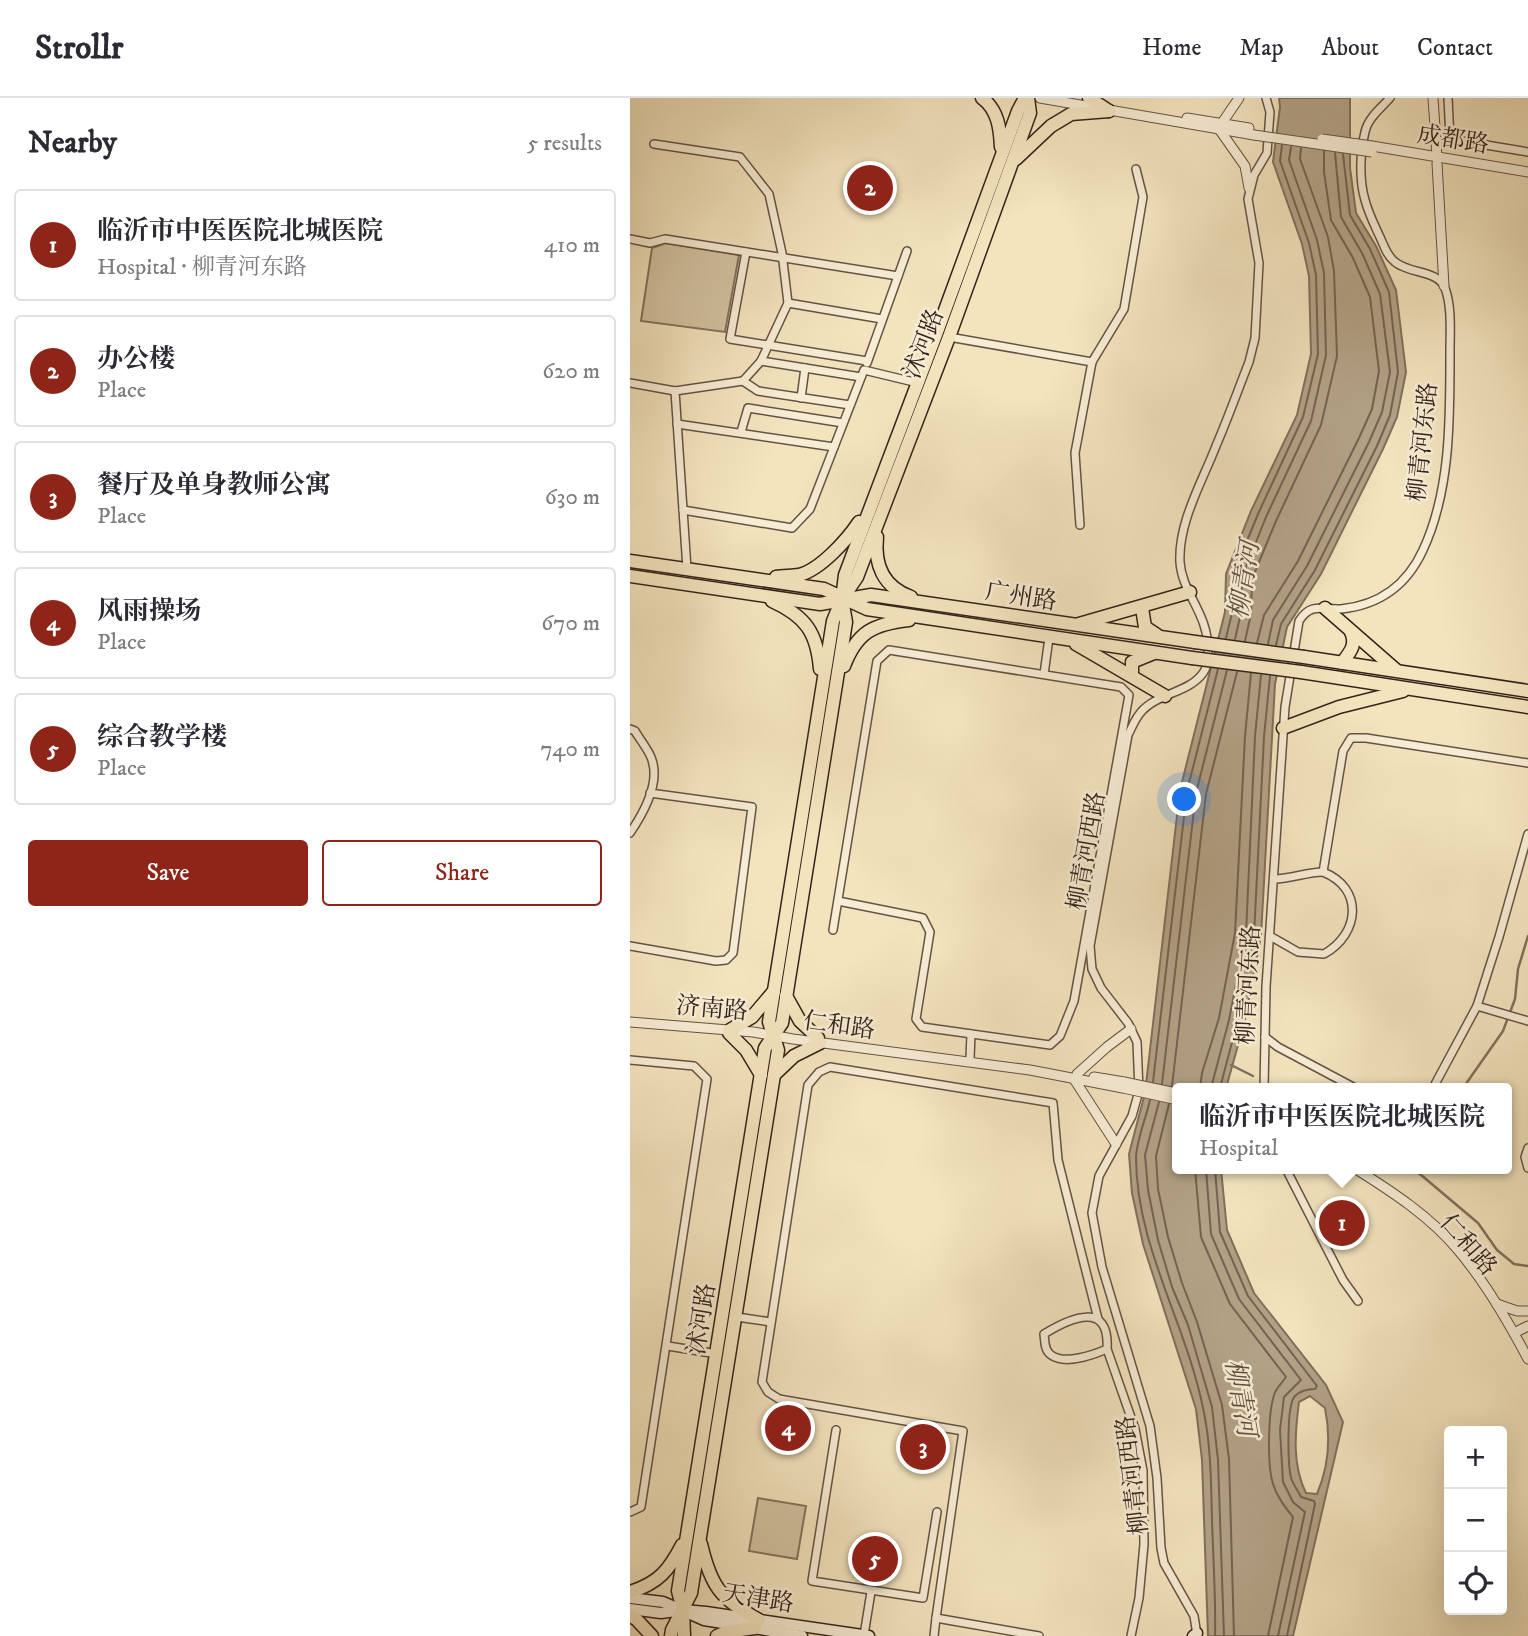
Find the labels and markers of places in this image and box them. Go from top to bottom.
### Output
pin: 2 [847,162,893,214]
pin: 1 [1319,1197,1365,1249]
pin: 4 [765,1402,811,1454]
pin: 3 [900,1421,946,1473]
pin: 5 [852,1533,898,1585]

